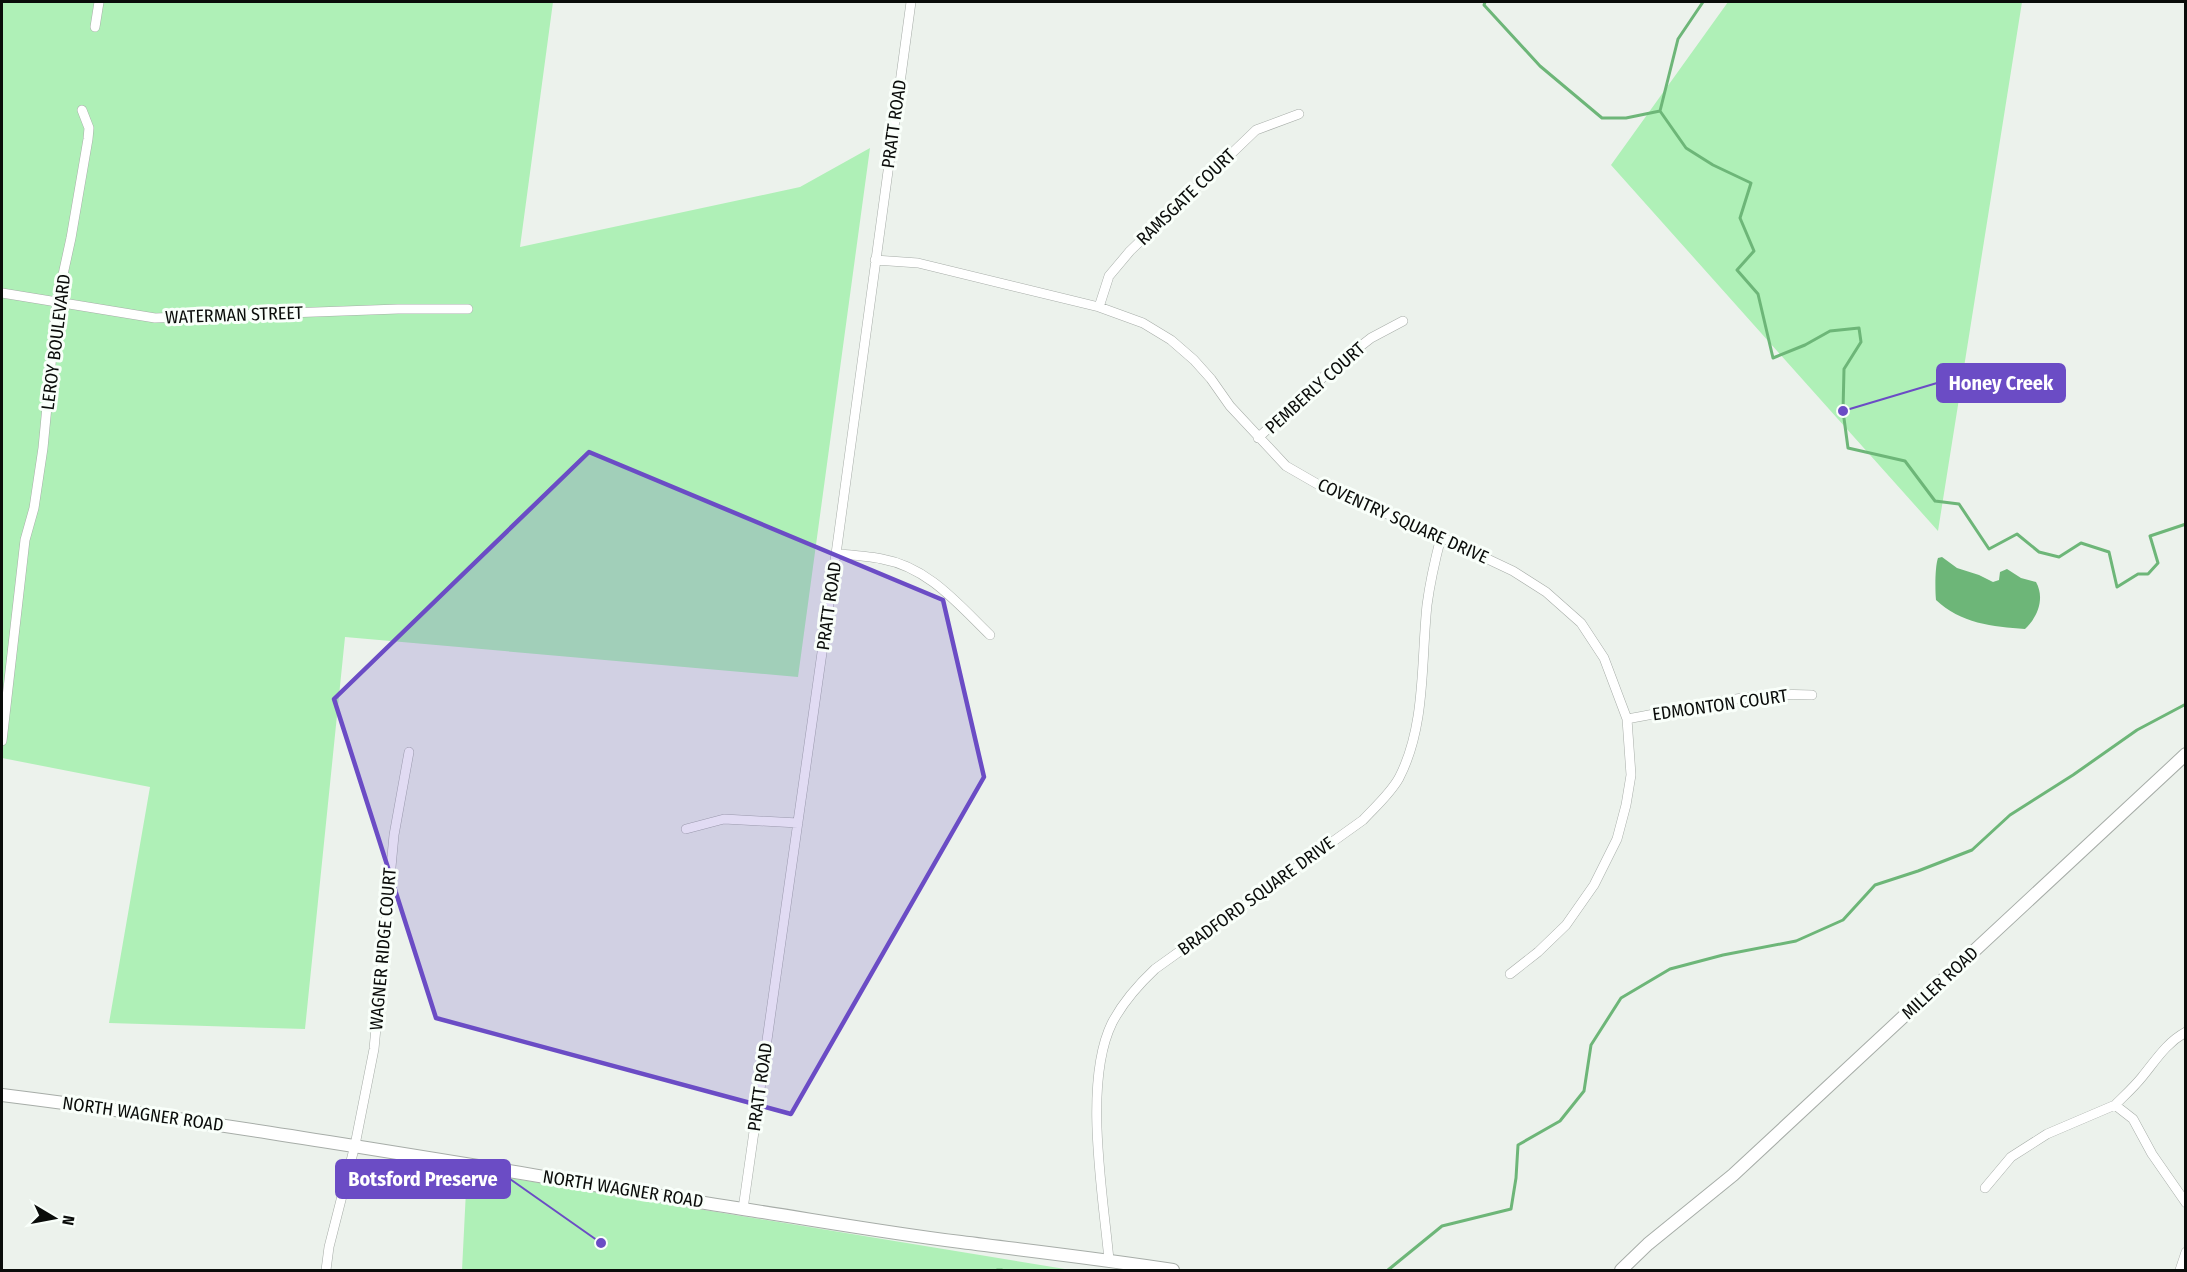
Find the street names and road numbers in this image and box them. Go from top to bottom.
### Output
street label: PRATT ROAD [877,78,911,170]
street label: RAMSGATE COURT [1132,144,1241,250]
street label: LEROY BOULEVARD [37,273,75,411]
street label: WATERMAN STREET [165,302,304,328]
street label: PEMBERLY COURT [1261,337,1370,439]
street label: COVENTRY SQUARE DRIVE [1314,473,1492,569]
street label: PRATT ROAD [812,560,846,652]
street label: EDMONTON COURT [1651,685,1790,725]
street label: BRADFORD SQUARE DRIVE [1173,832,1339,960]
street label: WAGNER RIDGE COURT [365,866,401,1031]
street label: MILLER ROAD [1897,942,1983,1024]
street label: PRATT ROAD [743,1041,777,1133]
street label: NORTH WAGNER ROAD [61,1092,225,1136]
street label: NORTH WAGNER ROAD [541,1165,705,1213]

